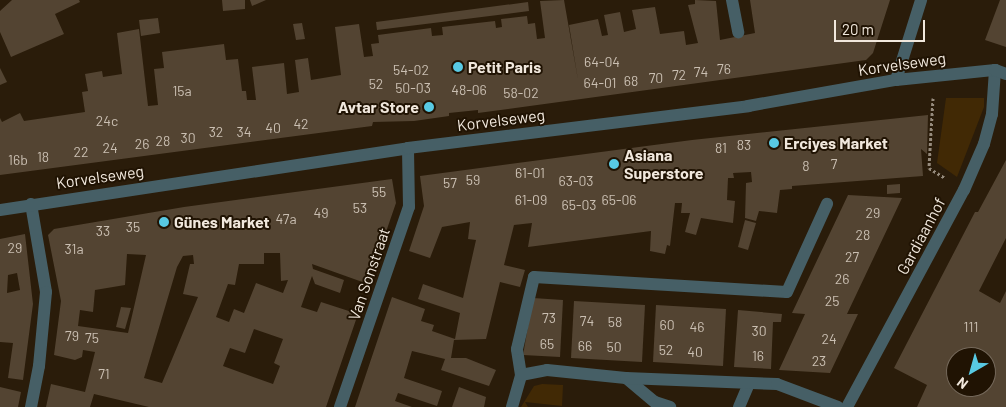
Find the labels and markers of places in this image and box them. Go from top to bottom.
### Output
place label: Petit Paris [468,57,541,77]
marker: Petit Paris [452,61,464,73]
place label: Avtar Store [338,97,419,117]
marker: Avtar Store [423,101,435,113]
place label: Erciyes Market [784,133,888,153]
marker: Erciyes Market [768,137,780,149]
place label: Asiana Superstore [624,145,704,183]
marker: Asiana Superstore [608,158,620,170]
place label: Günes Market [174,212,270,232]
marker: Günes Market [158,216,170,228]

